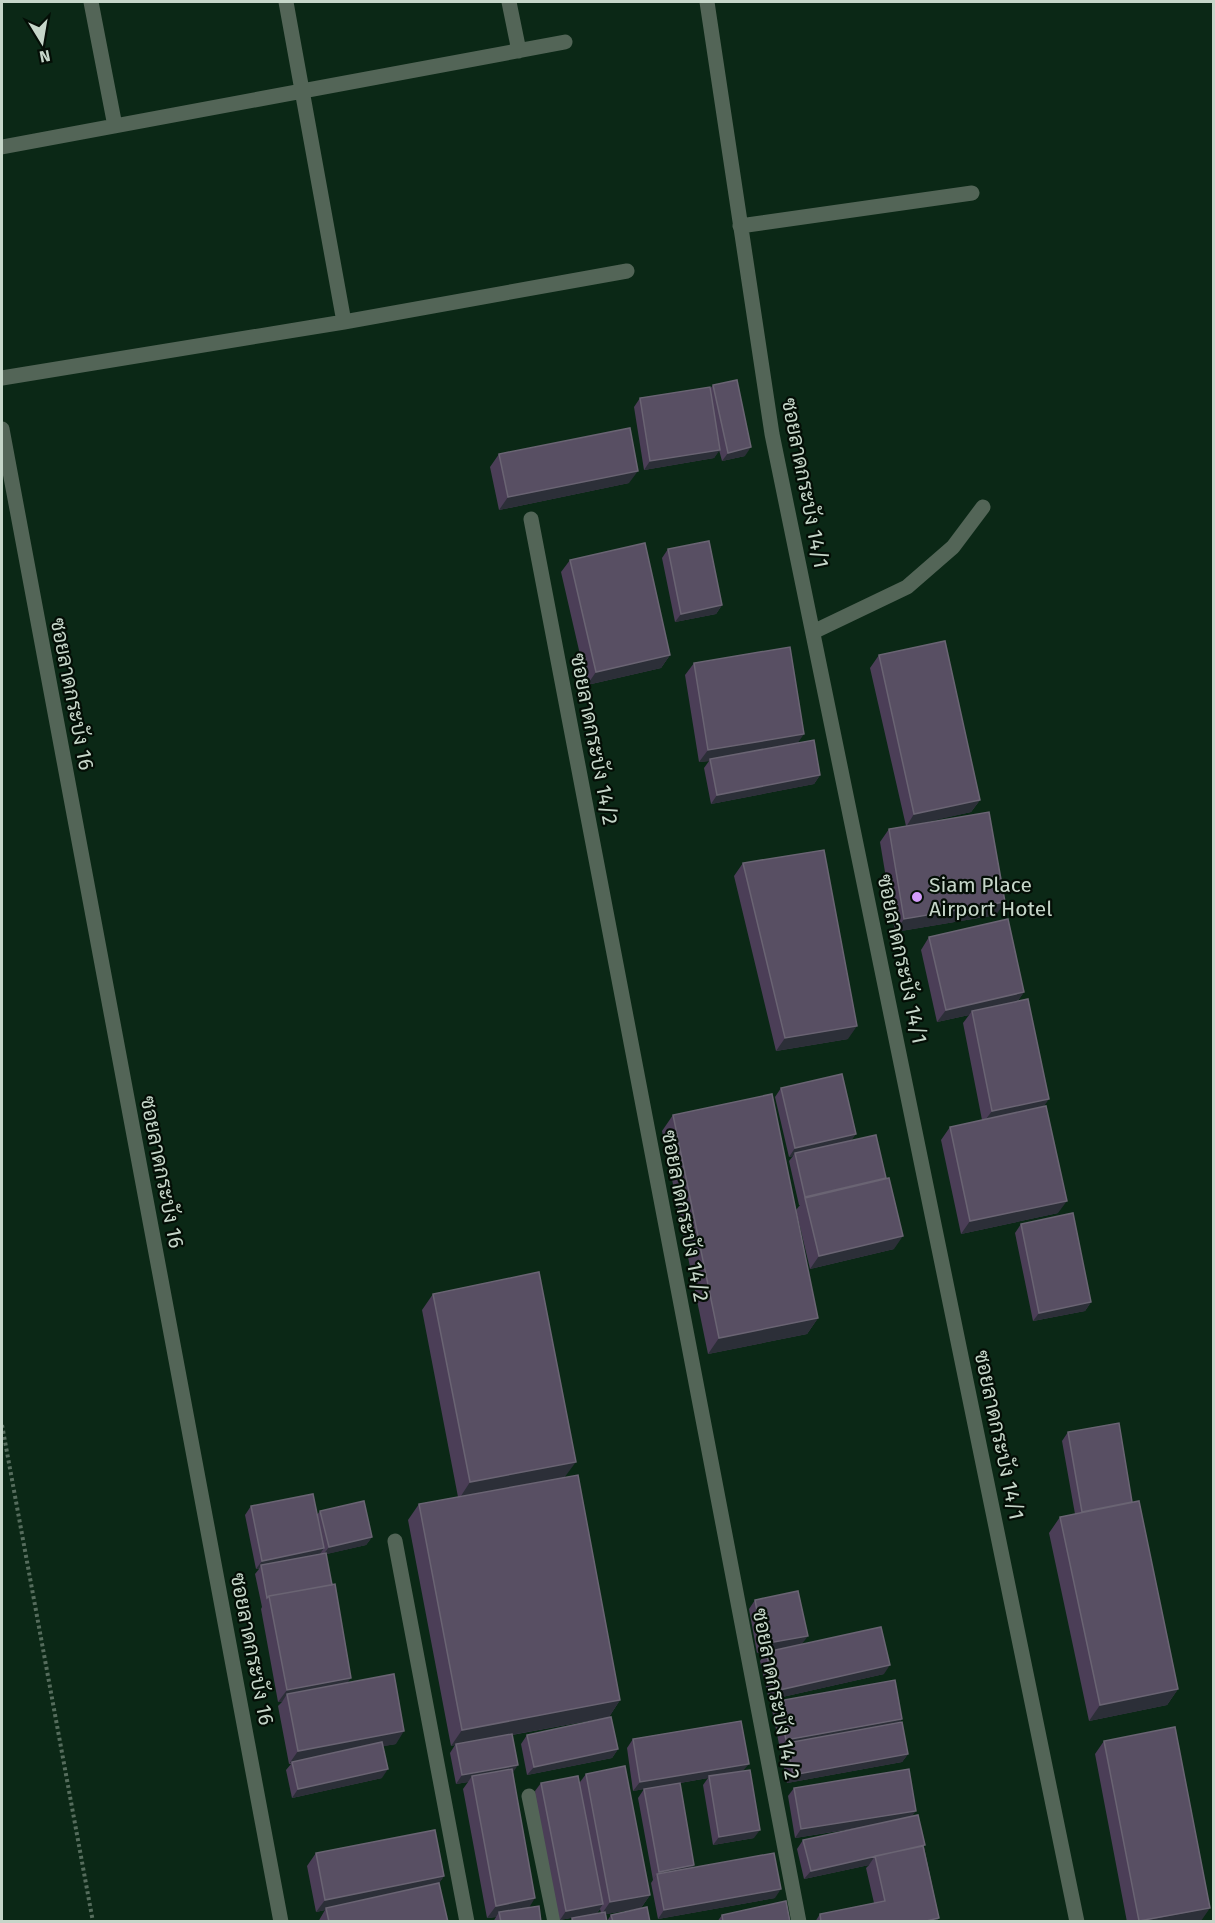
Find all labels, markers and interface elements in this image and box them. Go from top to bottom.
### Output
north arrow [12,12,72,72]
text: N [38,46,52,67]
street label: ซอยลาดกระบัง 14/1 [776,396,834,570]
street label: ซอยลาดกระบัง 16 [45,616,99,772]
street label: ซอยลาดกระบัง 14/2 [565,651,623,827]
street label: ซอยลาดกระบัง 14/1 [871,872,933,1046]
place label: Siam Place Airport Hotel [929,872,1052,922]
marker: Siam Place Airport Hotel [910,890,924,904]
street label: ซอยลาดกระบัง 16 [135,1094,189,1250]
street label: ซอยลาดกระบัง 14/2 [656,1128,714,1304]
street label: ซอยลาดกระบัง 14/1 [968,1348,1030,1522]
street label: ซอยลาดกระบัง 16 [225,1571,279,1727]
street label: ซอยลาดกระบัง 14/2 [747,1606,805,1782]

